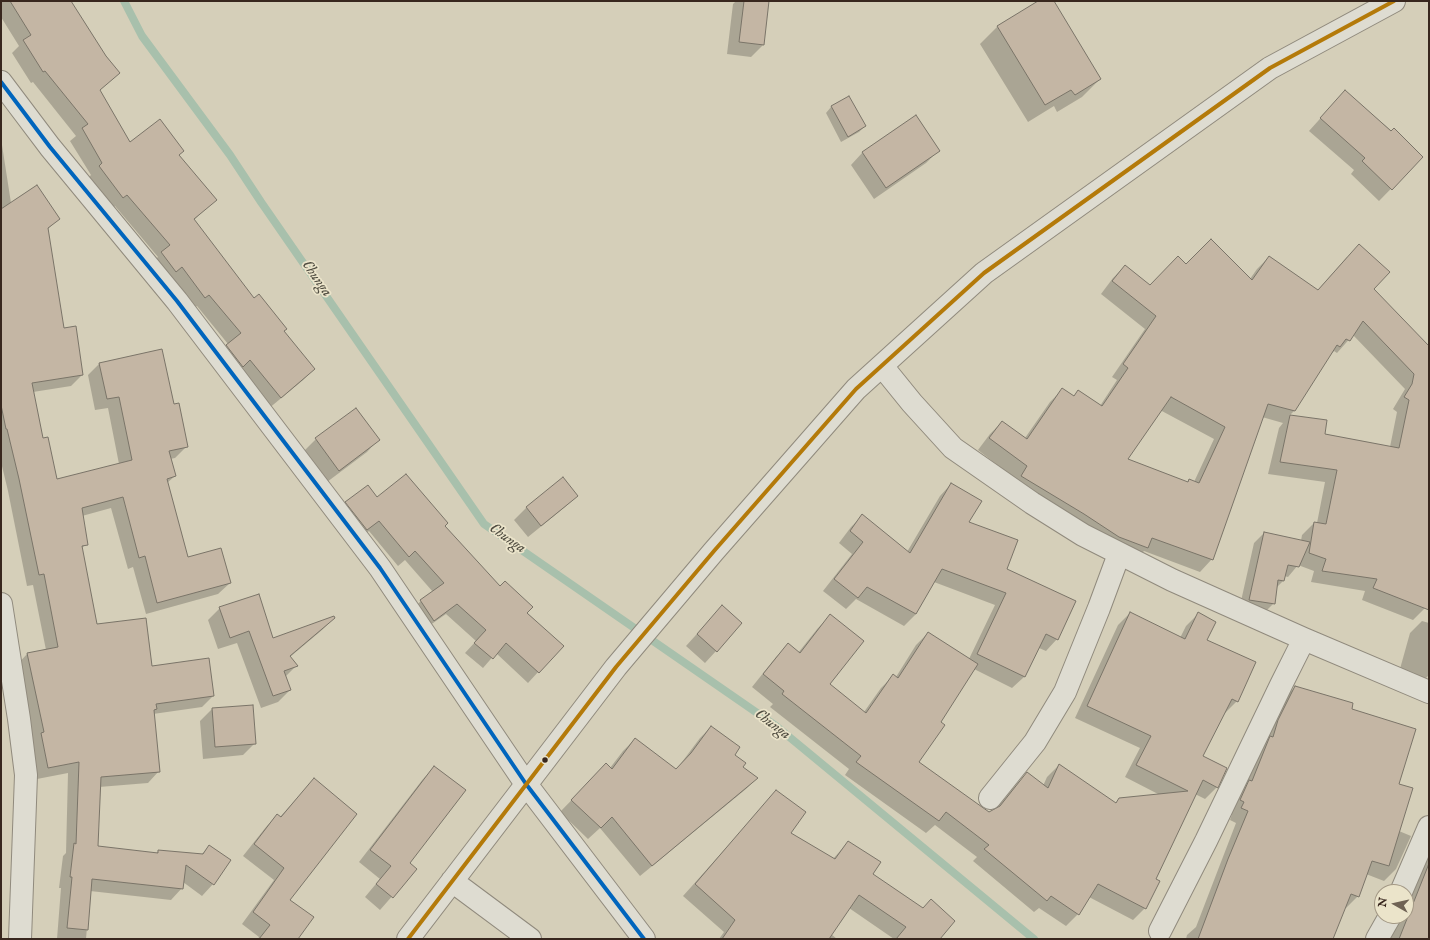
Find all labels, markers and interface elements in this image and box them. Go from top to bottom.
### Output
water label: Chunga [297,257,335,301]
water label: Chunga [485,520,529,558]
water label: Chunga [751,706,793,744]
unlabelled marker [540,755,550,765]
north arrow [1374,884,1414,924]
text: N [1376,897,1391,908]

